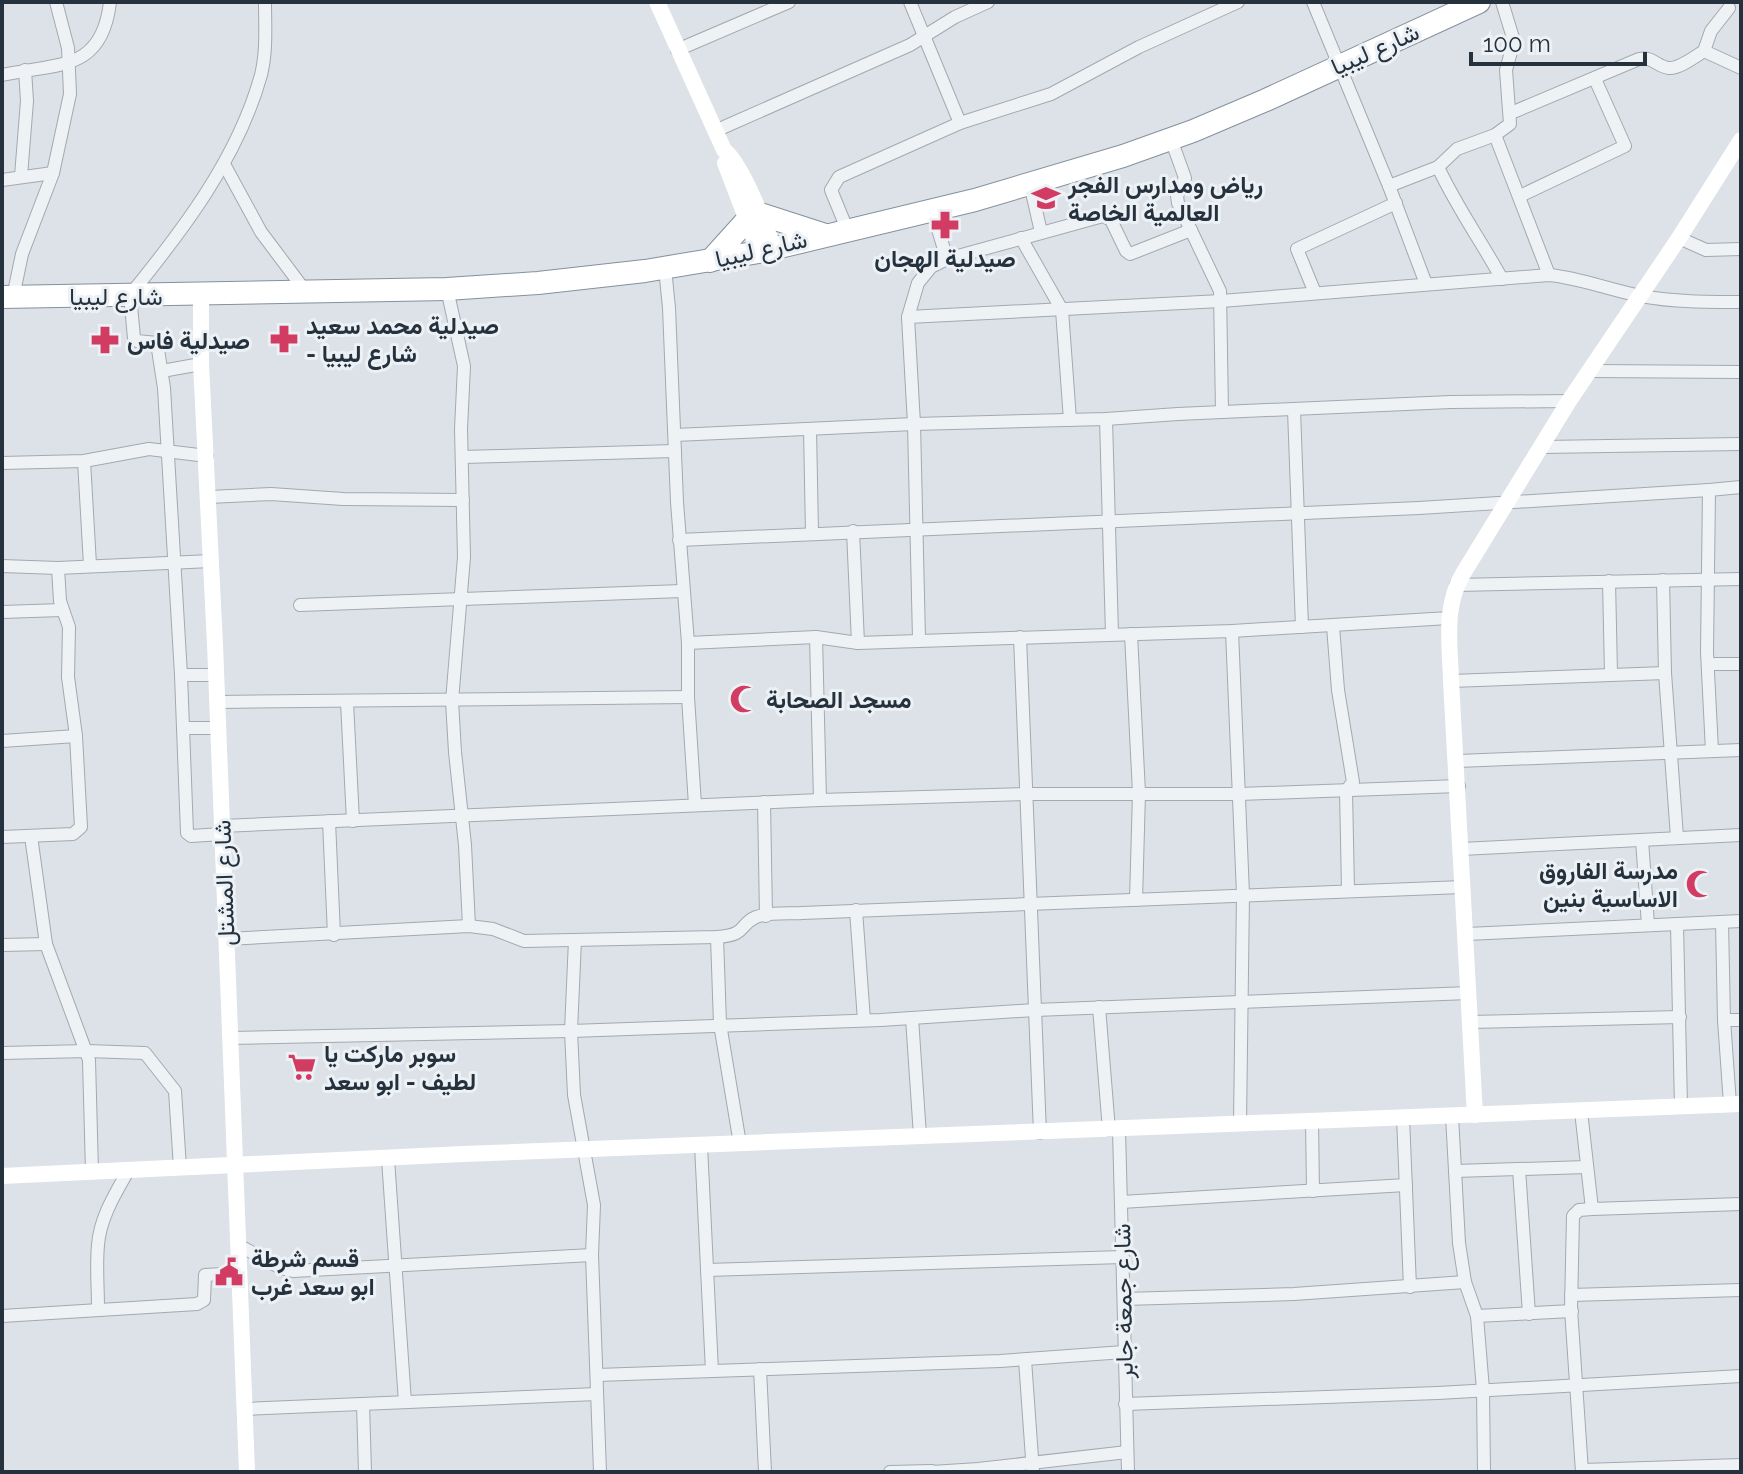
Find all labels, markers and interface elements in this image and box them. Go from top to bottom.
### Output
scale bar [1471,16,1645,66]
street label: شارع ليبيا [1326,17,1424,83]
text: 100 m [1483,29,1551,58]
place label: رياض ومدارس الفجر العالمية الخاصة [1067,170,1263,227]
school or university icon: رياض ومدارس الفجر العالمية الخاصة [1031,183,1061,213]
pharmacy icon: صيدلية الهجان [930,210,960,240]
street label: شارع ليبيا [712,224,810,276]
place label: صيدلية الهجان [874,244,1016,274]
street label: شارع ليبيا [69,282,163,313]
place label: صيدلية محمد سعيد - شارع ليبيا [306,311,499,370]
pharmacy icon: صيدلية محمد سعيد - شارع ليبيا [269,324,299,354]
pharmacy icon: صيدلية فاس [90,325,120,355]
place label: صيدلية فاس [127,326,250,355]
mosque icon: مسجد الصحابة [729,684,759,714]
place label: مسجد الصحابة [766,685,912,714]
street label: شارع المشتل [207,819,243,947]
place label: مدرسة الفاروق الاساسية بنين [1539,856,1678,913]
mosque icon: مدرسة الفاروق الاساسية بنين [1685,869,1715,899]
place label: سوبر ماركت يا لطيف - ابو سعد [324,1039,476,1097]
supermarket icon: سوبر ماركت يا لطيف - ابو سعد [287,1052,317,1082]
street label: شارع جمعة جابر [1107,1223,1141,1380]
place label: قسم شرطة ابو سعد غرب [251,1244,375,1302]
public building icon: قسم شرطة ابو سعد غرب [214,1257,244,1287]

